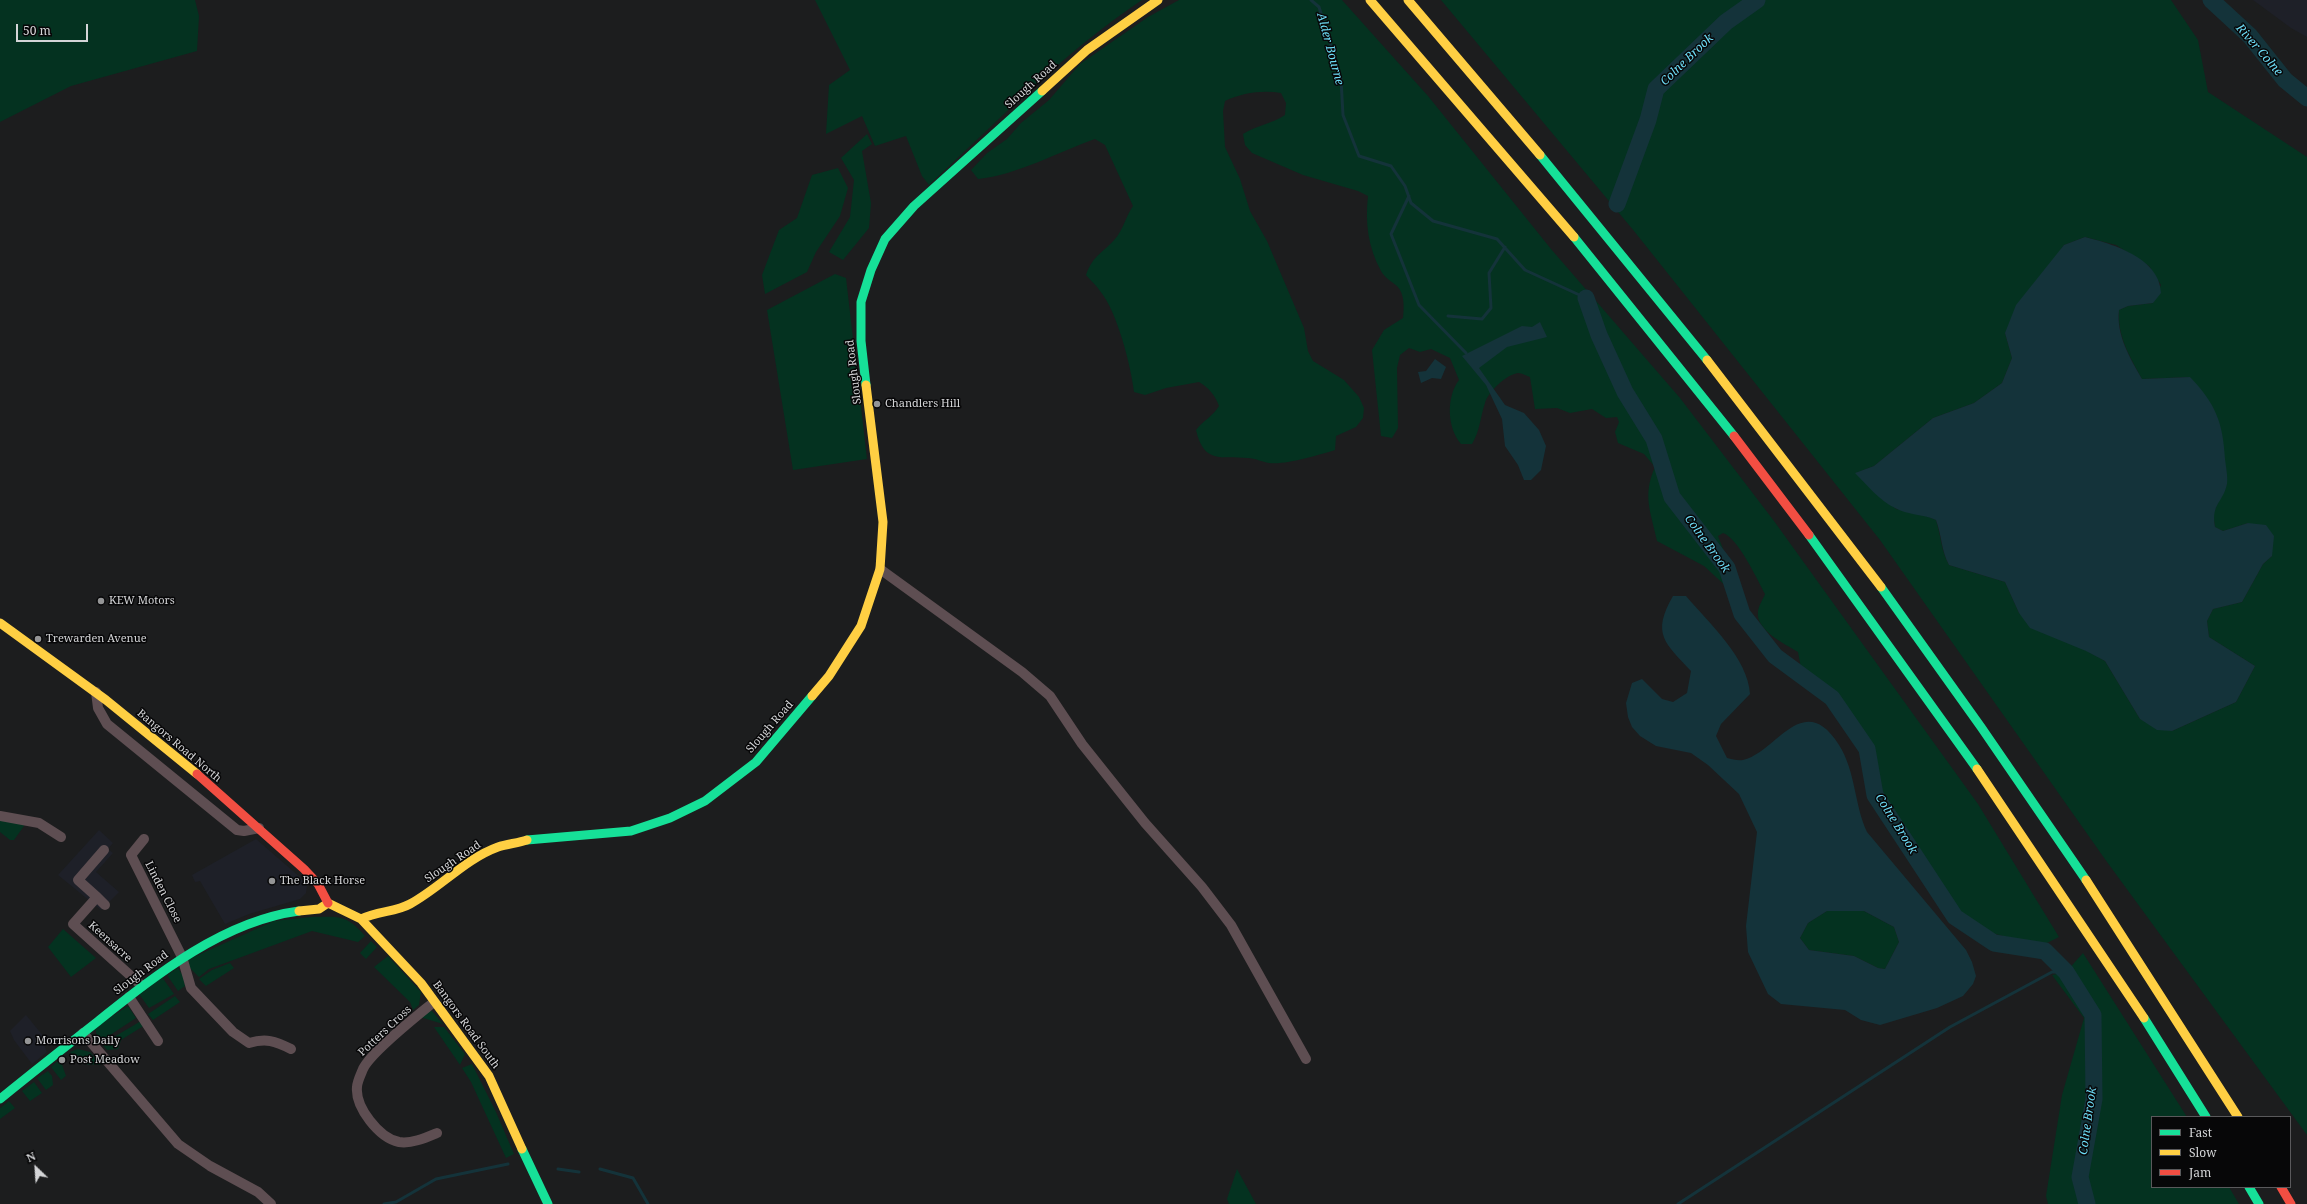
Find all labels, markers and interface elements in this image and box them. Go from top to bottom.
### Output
water label: Alder Bourne [1313,11,1347,87]
scale bar [18,16,90,42]
water label: River Colne [2233,21,2285,79]
text: 50 m [23,22,51,39]
water label: Colne Brook [1658,31,1716,89]
street label: Slough Road [1002,58,1060,112]
street label: Slough Road [843,339,865,405]
place label: Chandlers Hill [885,397,960,411]
marker: Chandlers Hill [872,399,882,409]
water label: Colne Brook [1681,512,1733,576]
place label: KEW Motors [109,594,175,608]
marker: KEW Motors [96,596,106,606]
place label: Trewarden Avenue [46,632,147,646]
marker: Trewarden Avenue [33,634,43,644]
street label: Slough Road [744,698,796,756]
street label: Bangors Road North [134,707,224,785]
water label: Colne Brook [1872,791,1920,857]
street label: Slough Road [422,838,484,886]
street label: Linden Close [142,859,184,925]
place label: The Black Horse [280,874,365,888]
marker: The Black Horse [267,876,277,886]
street label: Keensacre [86,919,134,965]
street label: Slough Road [111,948,171,998]
street label: Bangors Road South [430,979,502,1071]
street label: Potters Cross [356,1003,414,1059]
place label: Morrisons Daily [36,1034,120,1048]
marker: Morrisons Daily [23,1036,33,1046]
place label: Post Meadow [70,1053,140,1067]
marker: Post Meadow [57,1055,67,1065]
water label: Colne Brook [2076,1086,2100,1156]
legend [2151,1116,2291,1188]
text: Fast [2189,1124,2212,1141]
text: Slow [2189,1144,2217,1161]
north arrow [16,1148,56,1188]
text: N [24,1148,38,1165]
text: Jam [2189,1164,2211,1181]

